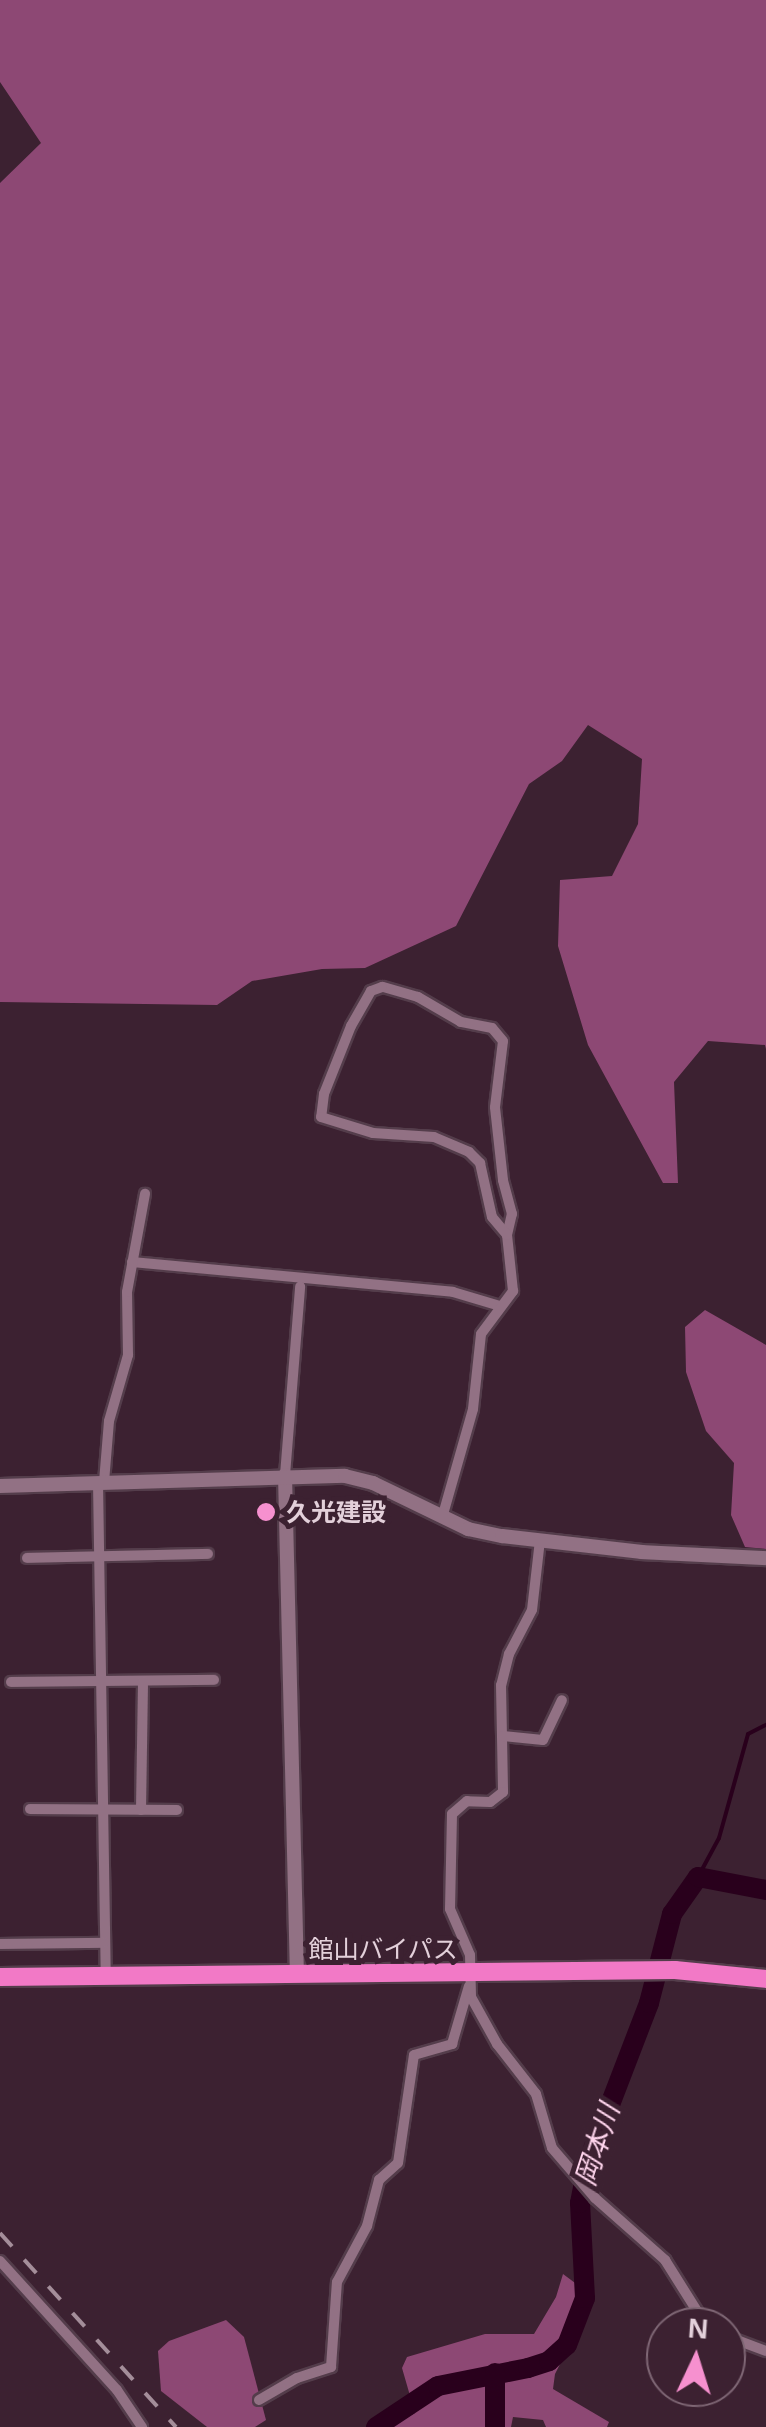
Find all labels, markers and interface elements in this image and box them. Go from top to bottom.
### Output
place label: 久光建設 [286,1497,386,1527]
marker: 久光建設 [255,1501,277,1523]
street label: 館山バイパス [308,1934,458,1964]
water label: 岡本川 [569,2100,627,2190]
north arrow [646,2307,746,2407]
text: N [687,2312,709,2345]

